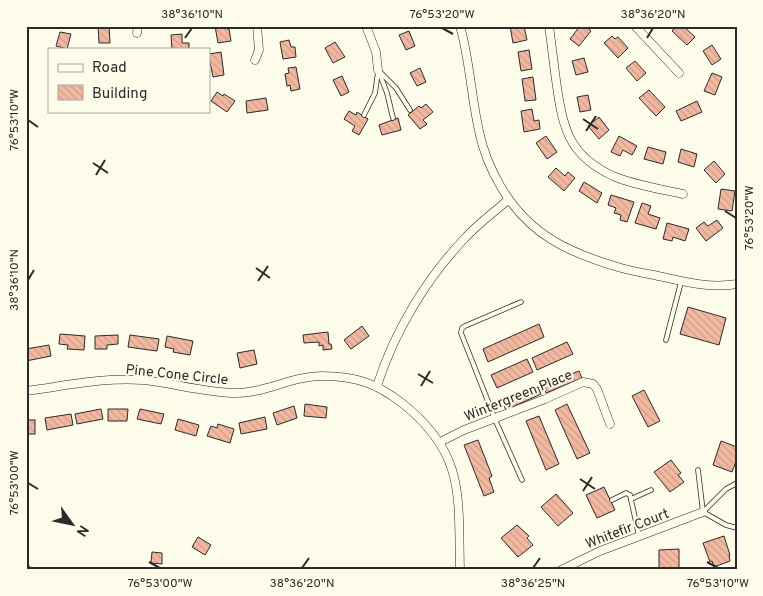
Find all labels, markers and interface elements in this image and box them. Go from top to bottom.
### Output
text: 38°36'10"N [161,7,223,23]
text: 76°53'20"W [410,7,474,23]
text: 38°36'20"N [621,7,685,23]
legend [48,48,210,112]
text: Road [92,59,127,78]
text: Building [92,85,147,104]
text: 76°53'10"W [7,89,23,151]
text: 76°53'20"W [742,186,758,250]
text: 38°36'10"N [7,249,23,311]
street label: Pine Cone Circle [125,362,229,389]
street label: Wintergreen Place [462,367,575,426]
text: 76°53'00"W [7,450,23,516]
north arrow [48,498,98,548]
street label: Whitefir Court [583,506,672,553]
text: N [72,521,92,539]
text: 76°53'00"W [127,576,193,592]
text: 38°36'20"N [270,576,334,592]
text: 38°36'25"N [501,576,565,592]
text: 76°53'10"W [687,576,749,592]

